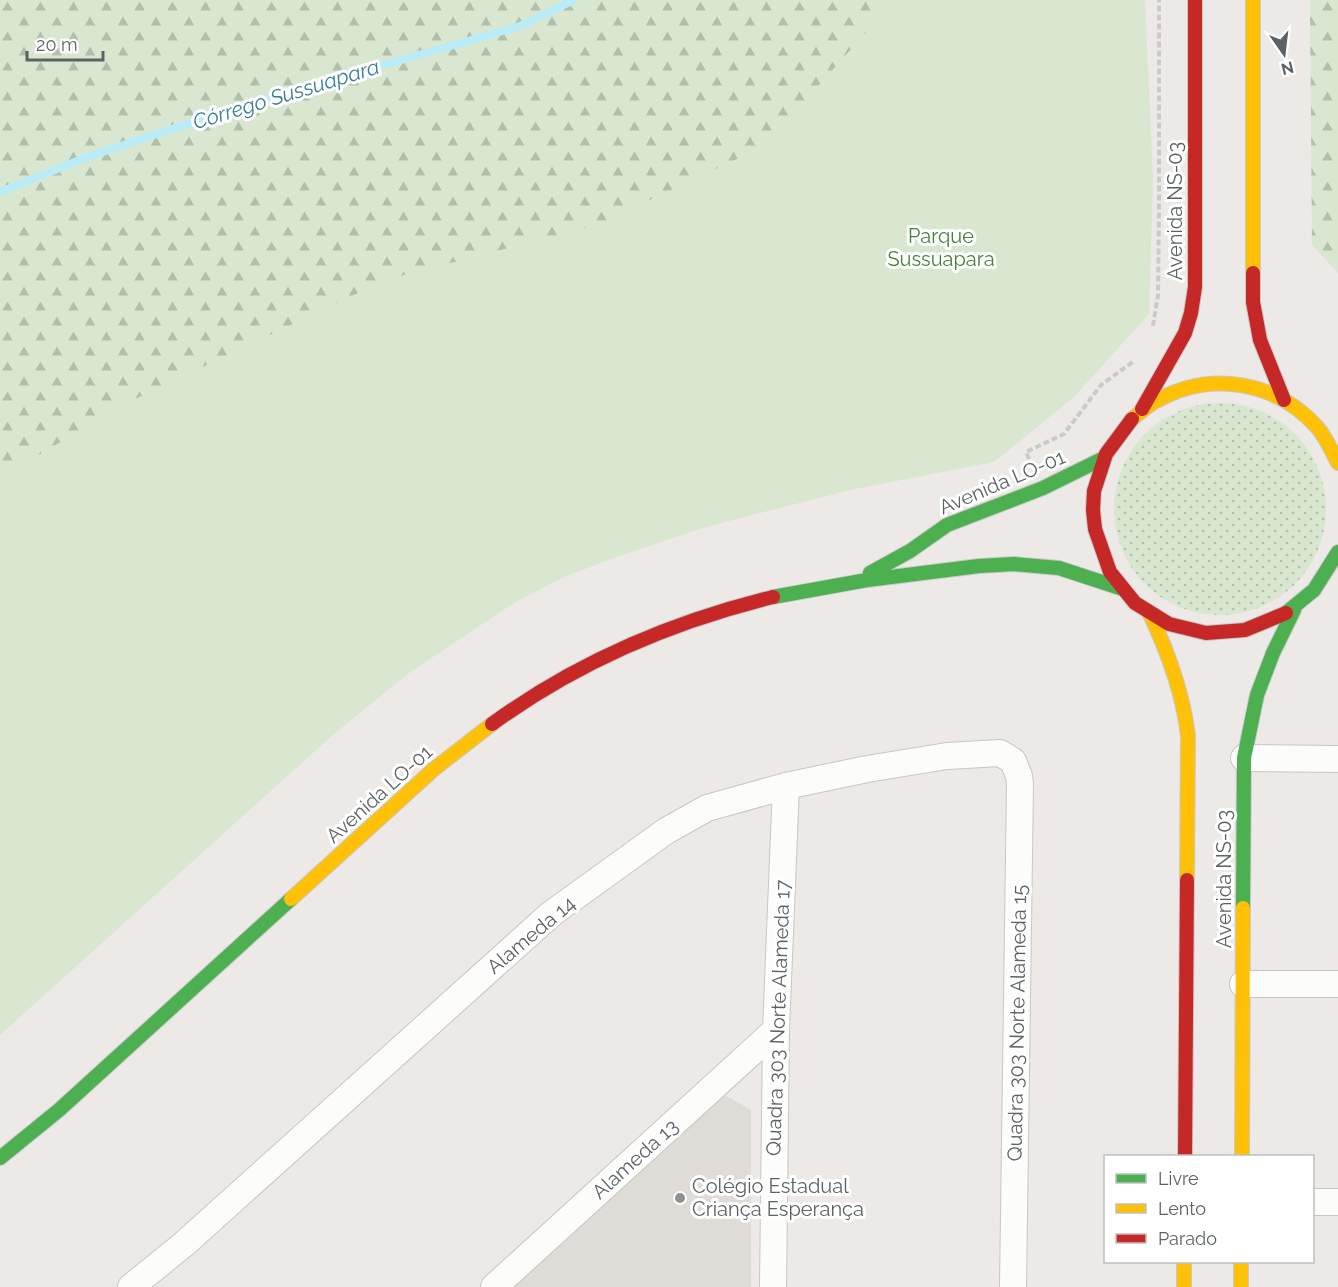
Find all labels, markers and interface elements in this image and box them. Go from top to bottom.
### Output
scale bar [27,24,104,62]
north arrow [1254,24,1314,84]
text: 20 m [36,34,78,55]
water label: Córrego Sussuapara [190,54,382,134]
text: N [1279,57,1296,79]
street label: Avenida NS-03 [1163,142,1187,280]
park label: Parque Sussuapara [887,224,995,271]
street label: Avenida LO-01 [935,444,1069,519]
street label: Avenida LO-01 [321,740,437,848]
street label: Avenida NS-03 [1212,810,1236,948]
street label: Quadra 303 Norte Alameda 17 [761,879,795,1157]
street label: Quadra 303 Norte Alameda 15 [1003,884,1031,1162]
street label: Alameda 14 [482,891,580,979]
street label: Alameda 13 [587,1114,683,1204]
legend [1104,1155,1314,1263]
text: Livre [1158,1168,1199,1189]
place label: Colégio Estadual Criança Esperança [692,1174,864,1221]
marker: Colégio Estadual Criança Esperança [673,1191,687,1205]
text: Lento [1158,1198,1206,1219]
text: Parado [1158,1228,1217,1249]

